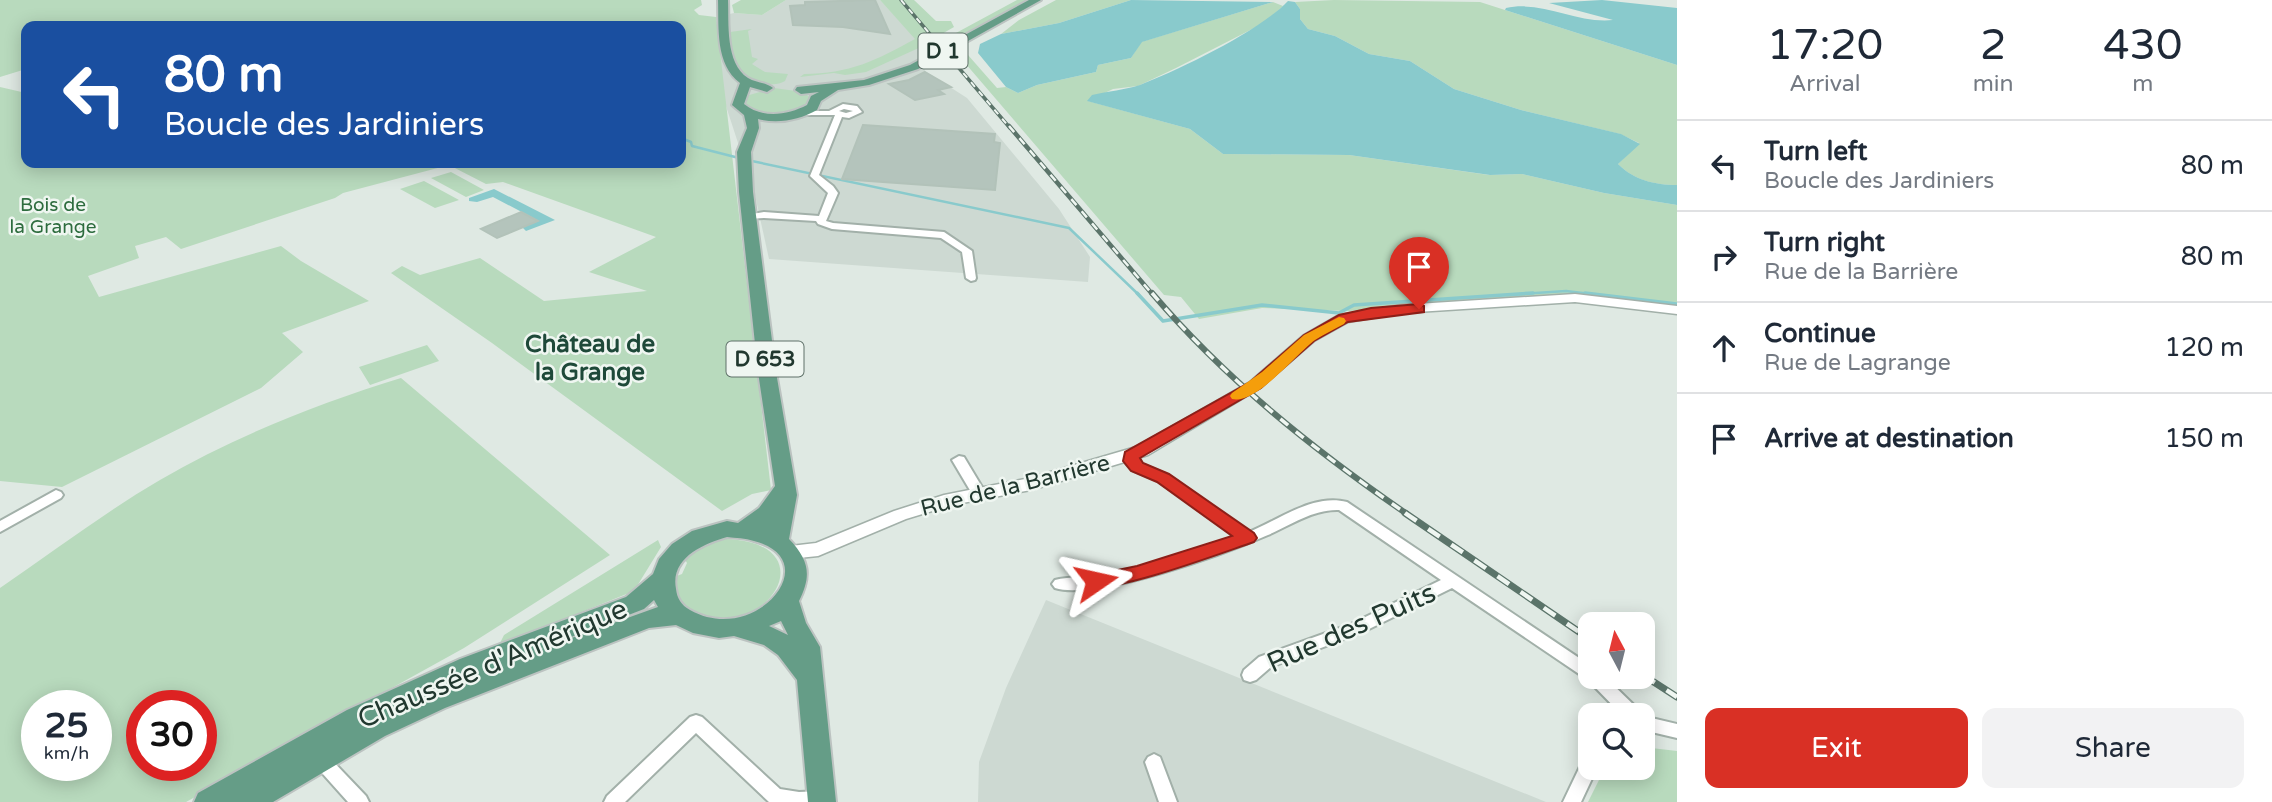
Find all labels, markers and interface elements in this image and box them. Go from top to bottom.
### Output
text: 17:20 [1767,20,1883,71]
text: 2 [1980,20,2006,71]
text: 430 [2103,20,2182,71]
road number: D 1 [918,34,968,68]
text: 80 m [164,46,283,105]
icon: left [49,49,140,140]
text: Arrival [1789,70,1860,98]
text: min [1973,70,2014,98]
text: m [2132,70,2153,98]
text: Boucle des Jardiniers [164,106,484,144]
text: Turn left [1764,136,1867,167]
icon: left [1705,147,1743,185]
text: 80 m [2181,150,2244,181]
text: Boucle des Jardiniers [1764,167,1994,195]
park label: Bois de la Grange [9,194,97,238]
text: Turn right [1764,227,1885,258]
pin [1389,237,1449,309]
icon: right [1705,238,1743,276]
text: 80 m [2181,241,2244,272]
icon: arrive [1400,248,1438,286]
text: Rue de la Barrière [1764,258,1958,286]
text: Continue [1764,318,1876,349]
icon: ahead [1705,329,1743,367]
district label: Château de la Grange [525,330,655,387]
text: 120 m [2164,332,2244,363]
road number: D 653 [726,342,804,376]
text: Rue de Lagrange [1764,349,1951,377]
icon: arrive [1705,420,1743,458]
text: Arrive at destination [1764,423,2014,454]
text: 150 m [2164,423,2244,454]
street label: Rue de la Barrière [918,449,1113,523]
position arrow [1059,544,1133,618]
street label: Rue des Puits [1262,576,1441,680]
street label: Chaussée d'Amérique [353,592,632,736]
north arrow [1578,612,1656,690]
map controls [1578,612,1655,780]
speed limit sign: 30 [126,690,217,781]
button: search [1578,703,1655,780]
text: 25 [45,705,88,747]
button: Exit [1705,708,1968,788]
button: Share [1982,708,2244,788]
text: km/h [44,742,89,764]

